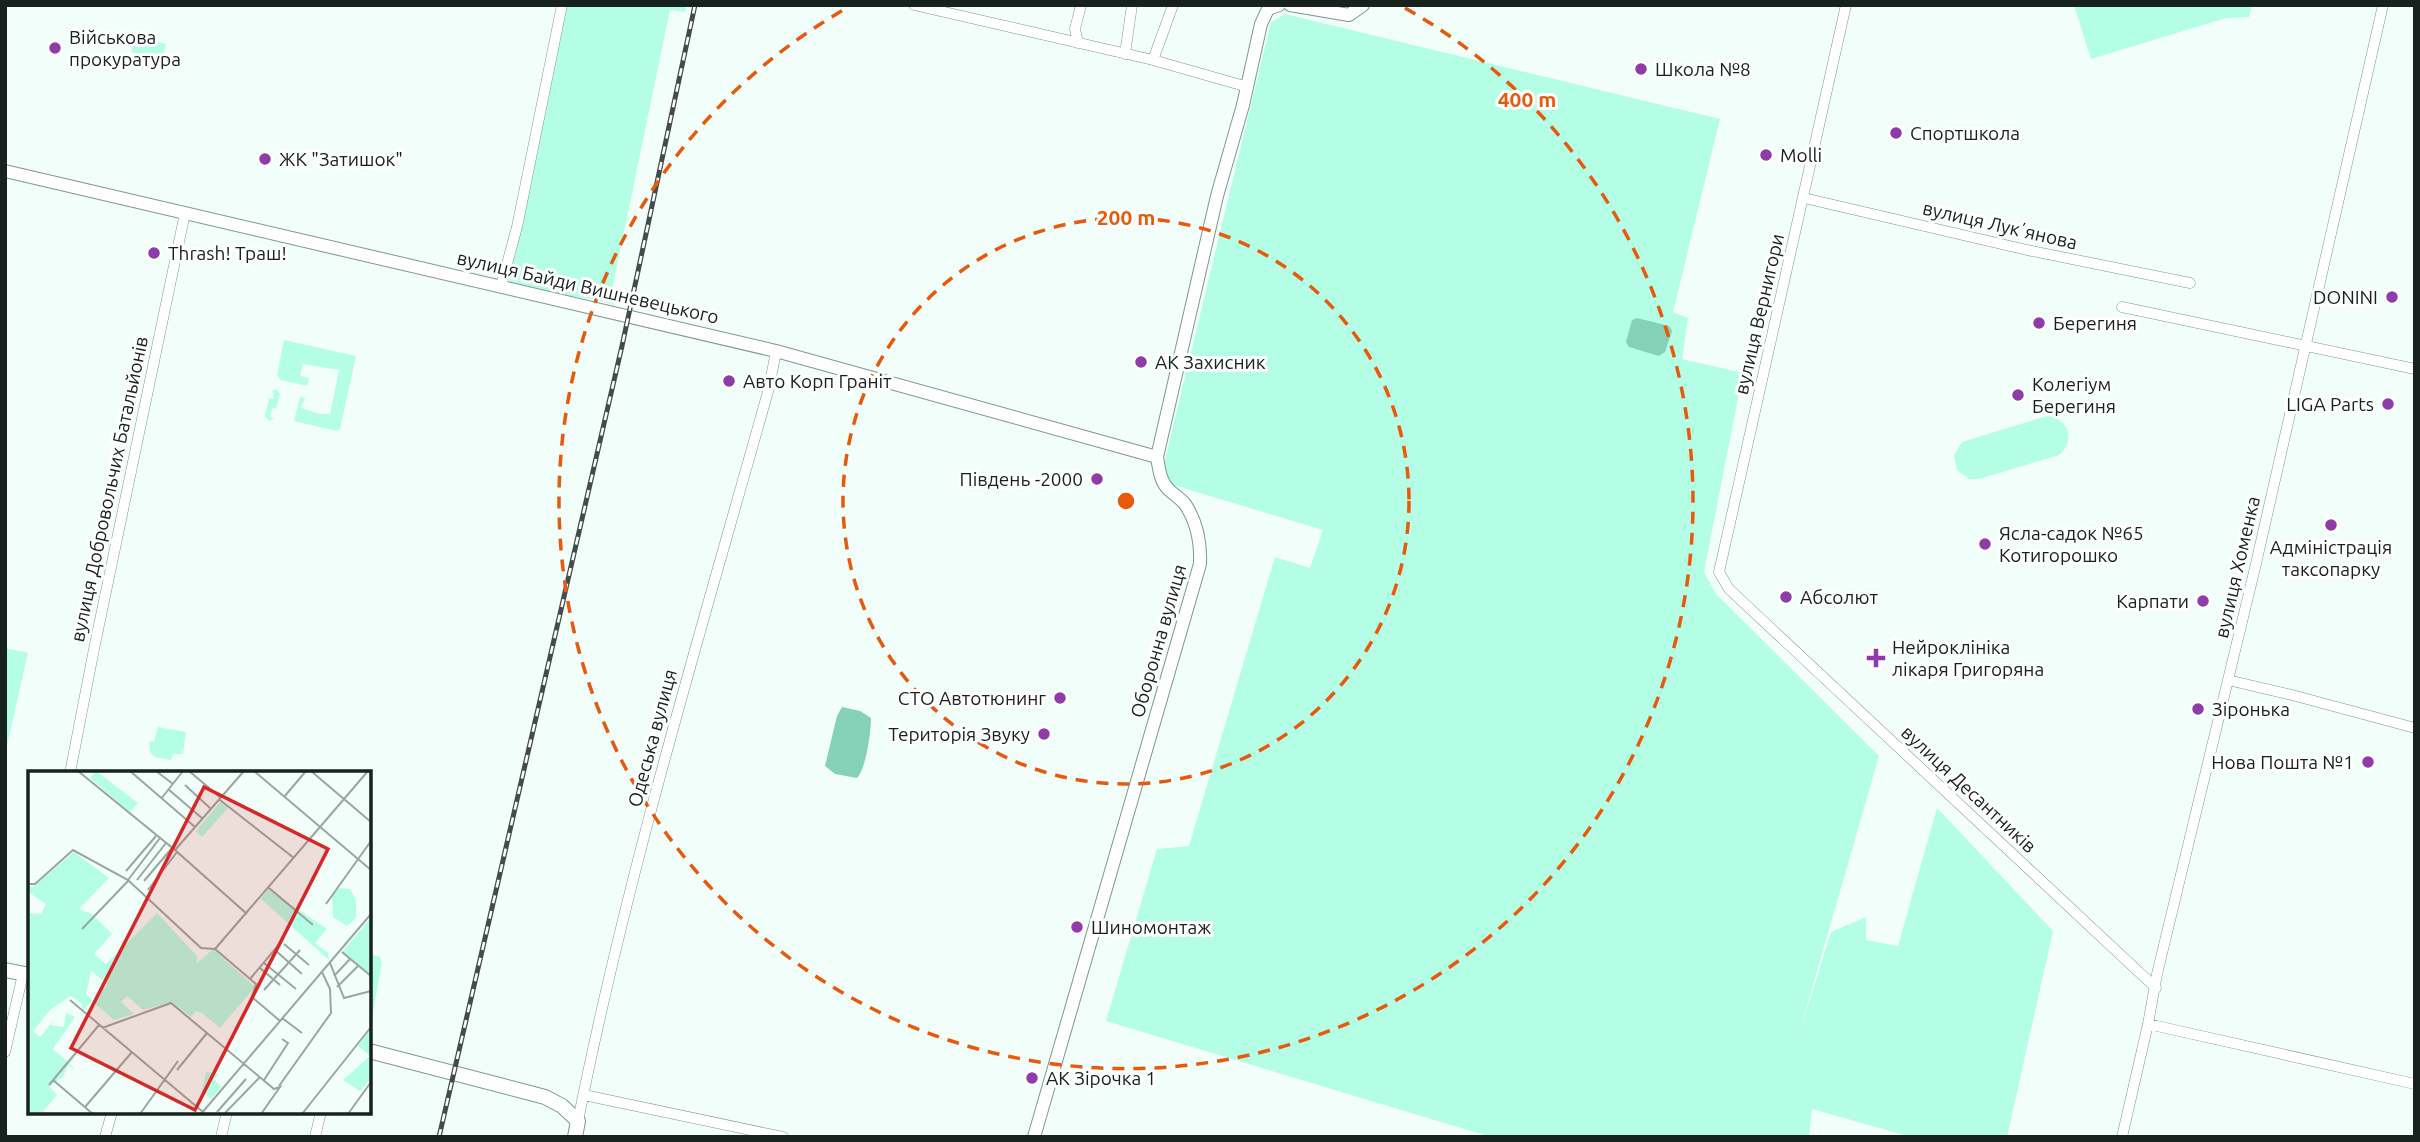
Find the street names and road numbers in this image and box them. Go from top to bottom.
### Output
street label: вулиця Лукʼянова [1920,196,2080,254]
street label: вулиця Вернигори [1730,231,1788,397]
street label: вулиця Байди Вишневецького [455,246,721,328]
street label: вулиця Добровольчих Батальйонів [66,334,152,644]
street label: вулиця Хоменка [2210,494,2264,640]
street label: Оборонна вулиця [1126,562,1190,720]
street label: Одеська вулиця [623,667,681,809]
street label: вулиця Десантників [1897,721,2041,857]

